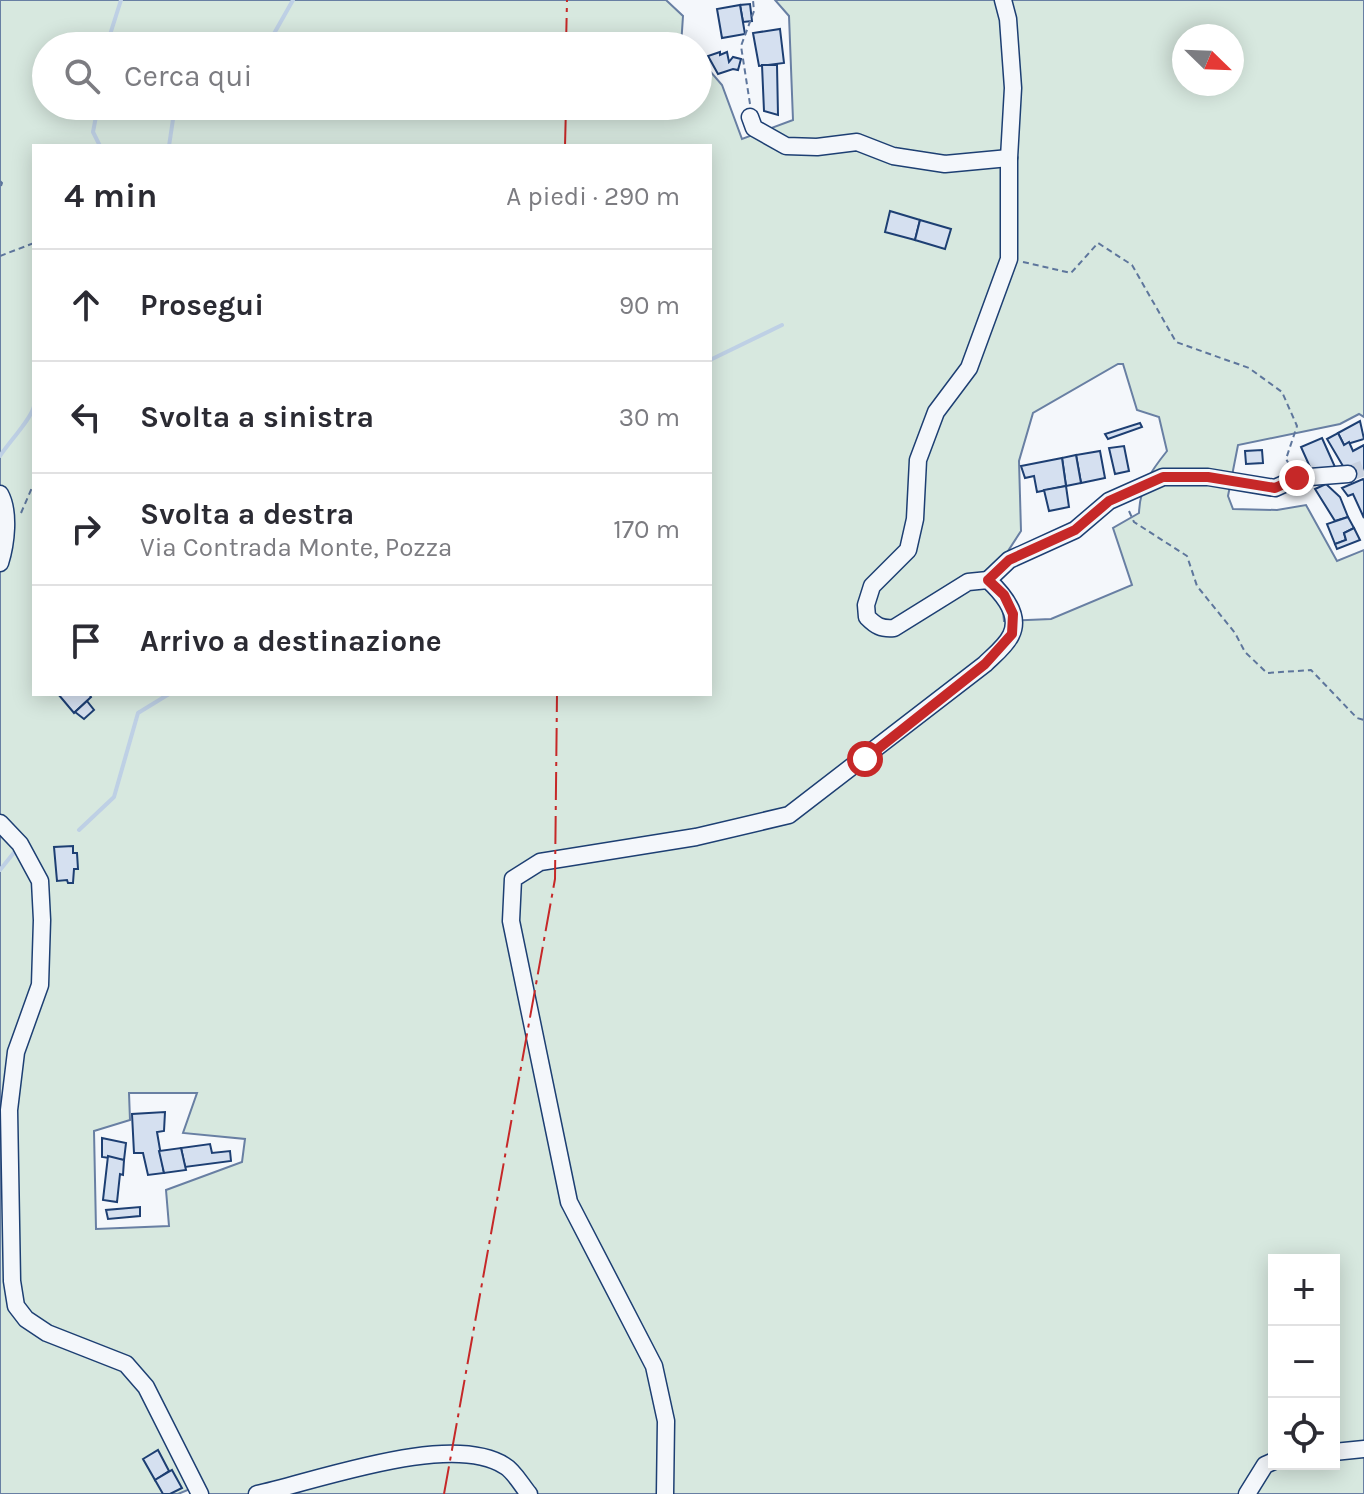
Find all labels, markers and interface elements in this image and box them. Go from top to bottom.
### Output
north arrow [1172,24,1244,96]
search box [32,32,712,120]
icon: search [60,54,104,98]
text: Cerca qui [124,58,252,94]
text: 4 min [64,176,157,216]
text: A piedi · 290 m [506,181,680,212]
icon: ahead [64,283,108,327]
text: Prosegui [140,287,264,323]
text: 90 m [619,290,680,321]
icon: left [64,395,108,439]
text: Svolta a sinistra [140,399,374,435]
text: 30 m [619,402,680,433]
route end [1279,460,1315,496]
text: Svolta a destra [140,496,354,532]
icon: right [64,507,108,551]
text: 170 m [613,514,680,545]
text: Via Contrada Monte, Pozza [140,532,452,563]
icon: arrive [64,619,108,663]
text: Arrivo a destinazione [140,623,442,659]
route start [847,741,883,777]
map controls [1268,1254,1340,1470]
button: + [1268,1254,1340,1326]
button: − [1268,1326,1340,1398]
button: locate [1268,1398,1340,1470]

